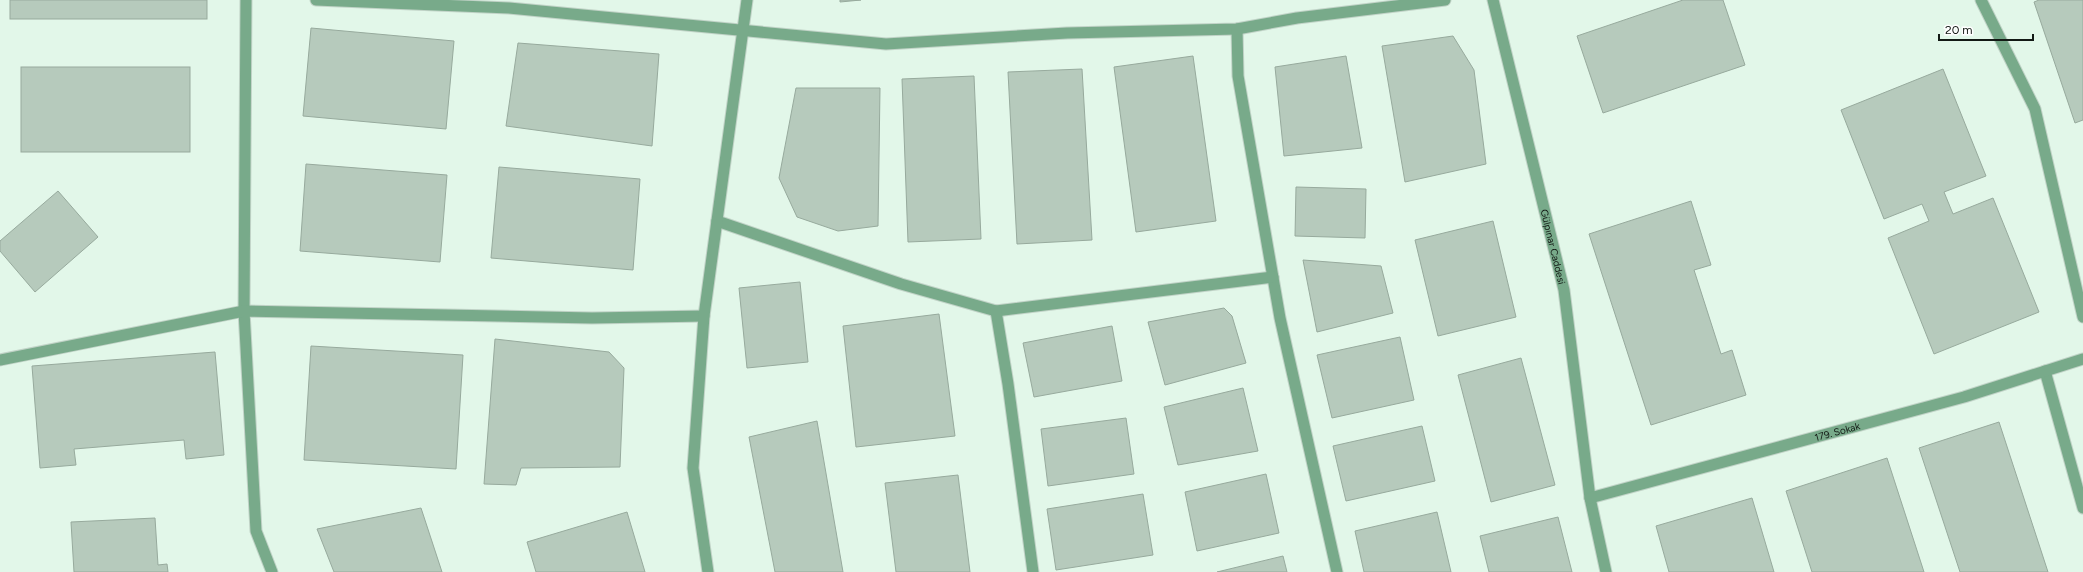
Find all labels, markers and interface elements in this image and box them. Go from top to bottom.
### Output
scale bar [1939,16,2033,42]
text: 20 m [1945,23,1973,37]
street label: Gülpınar Caddesi [1537,208,1568,286]
street label: 179. Sokak [1813,419,1862,444]

